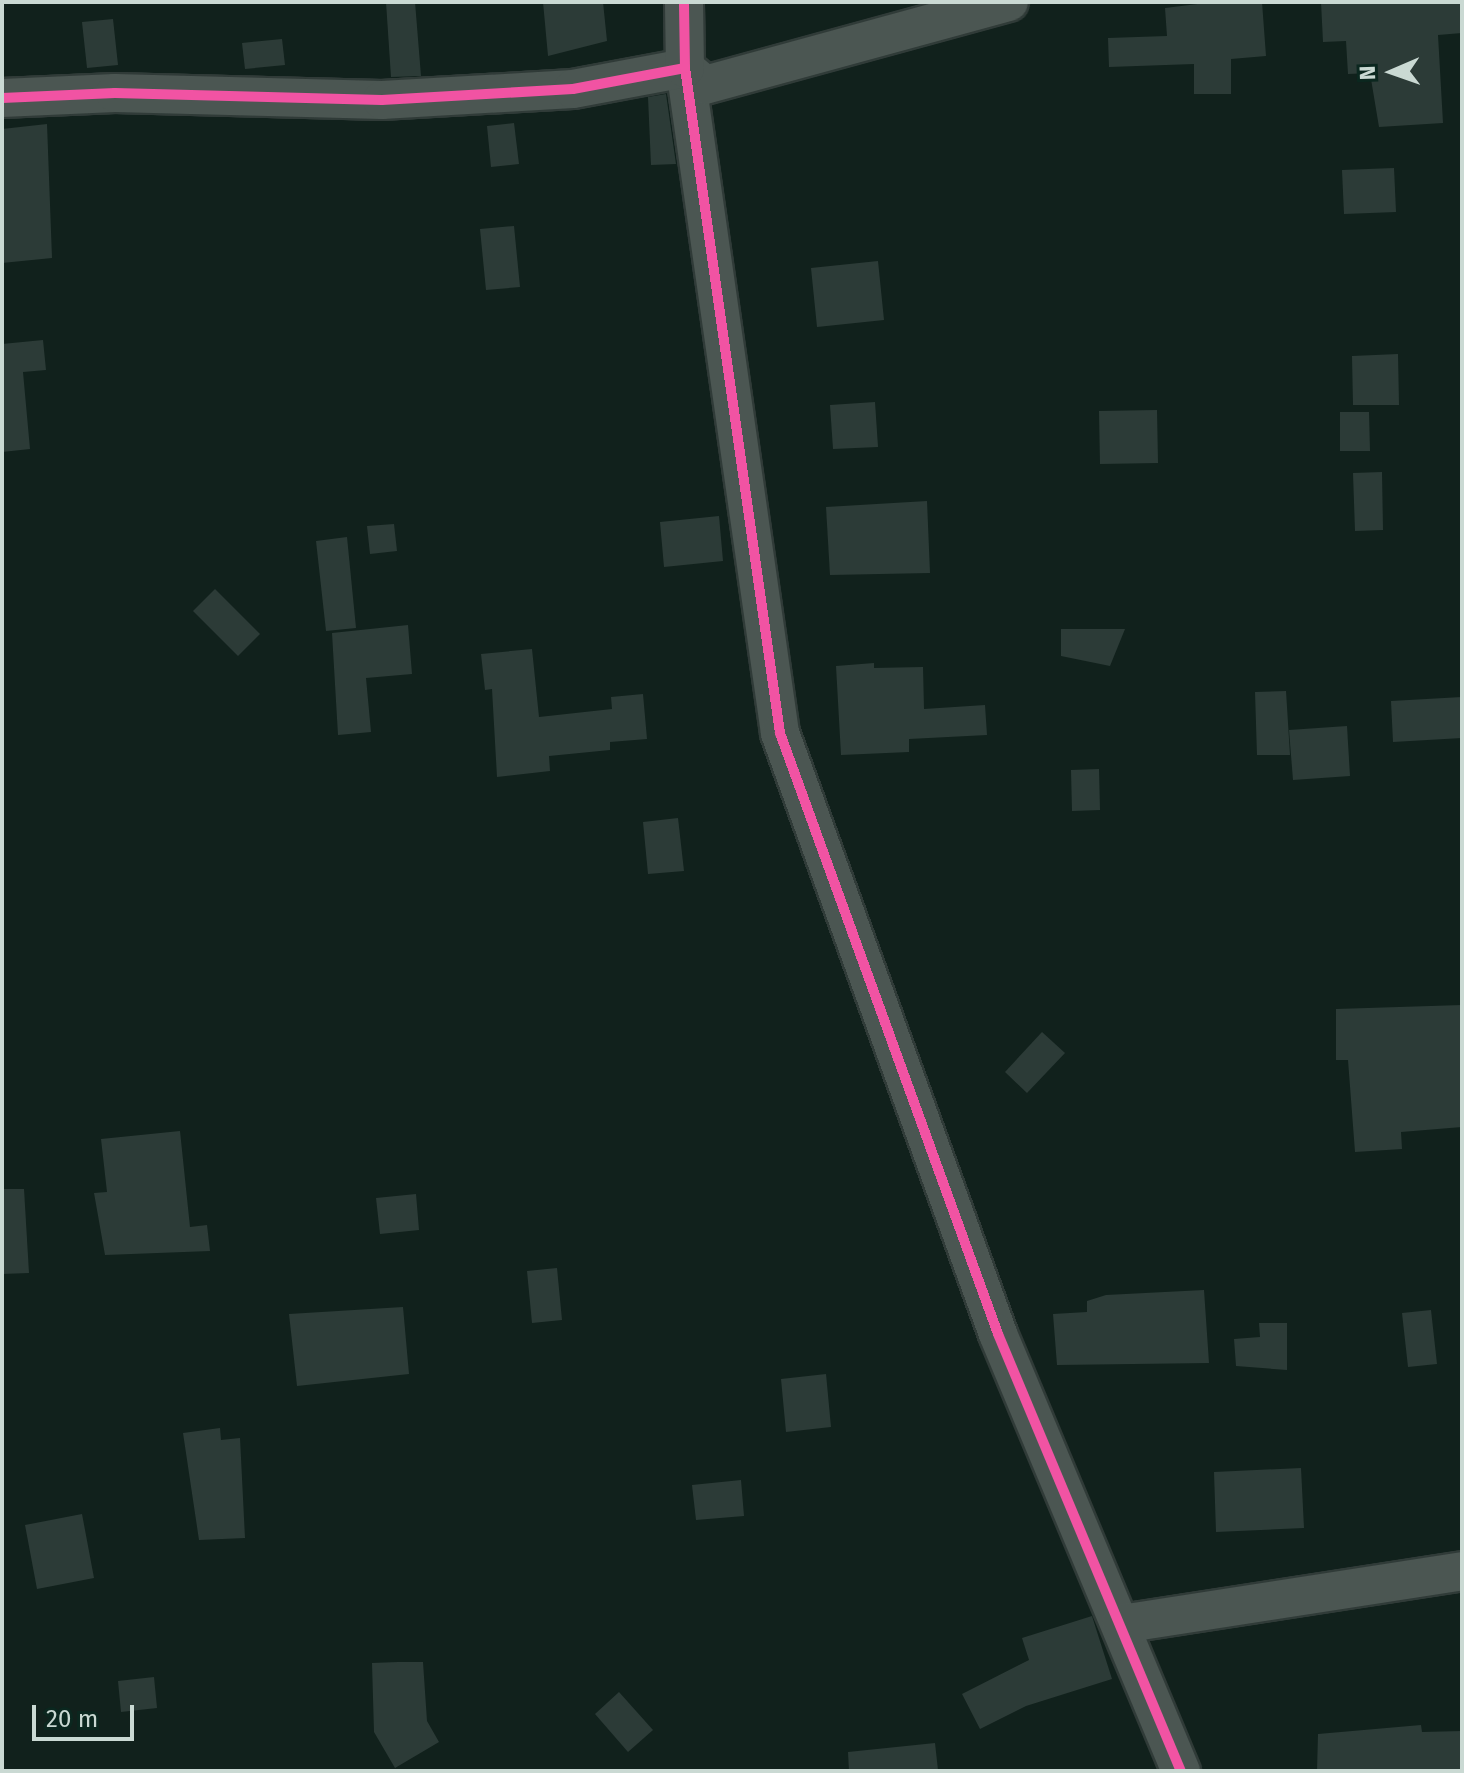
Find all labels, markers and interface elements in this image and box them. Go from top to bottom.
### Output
north arrow [1352,32,1432,112]
text: N [1354,65,1381,81]
scale bar [36,1689,138,1739]
text: 20 m [46,1705,98,1733]

